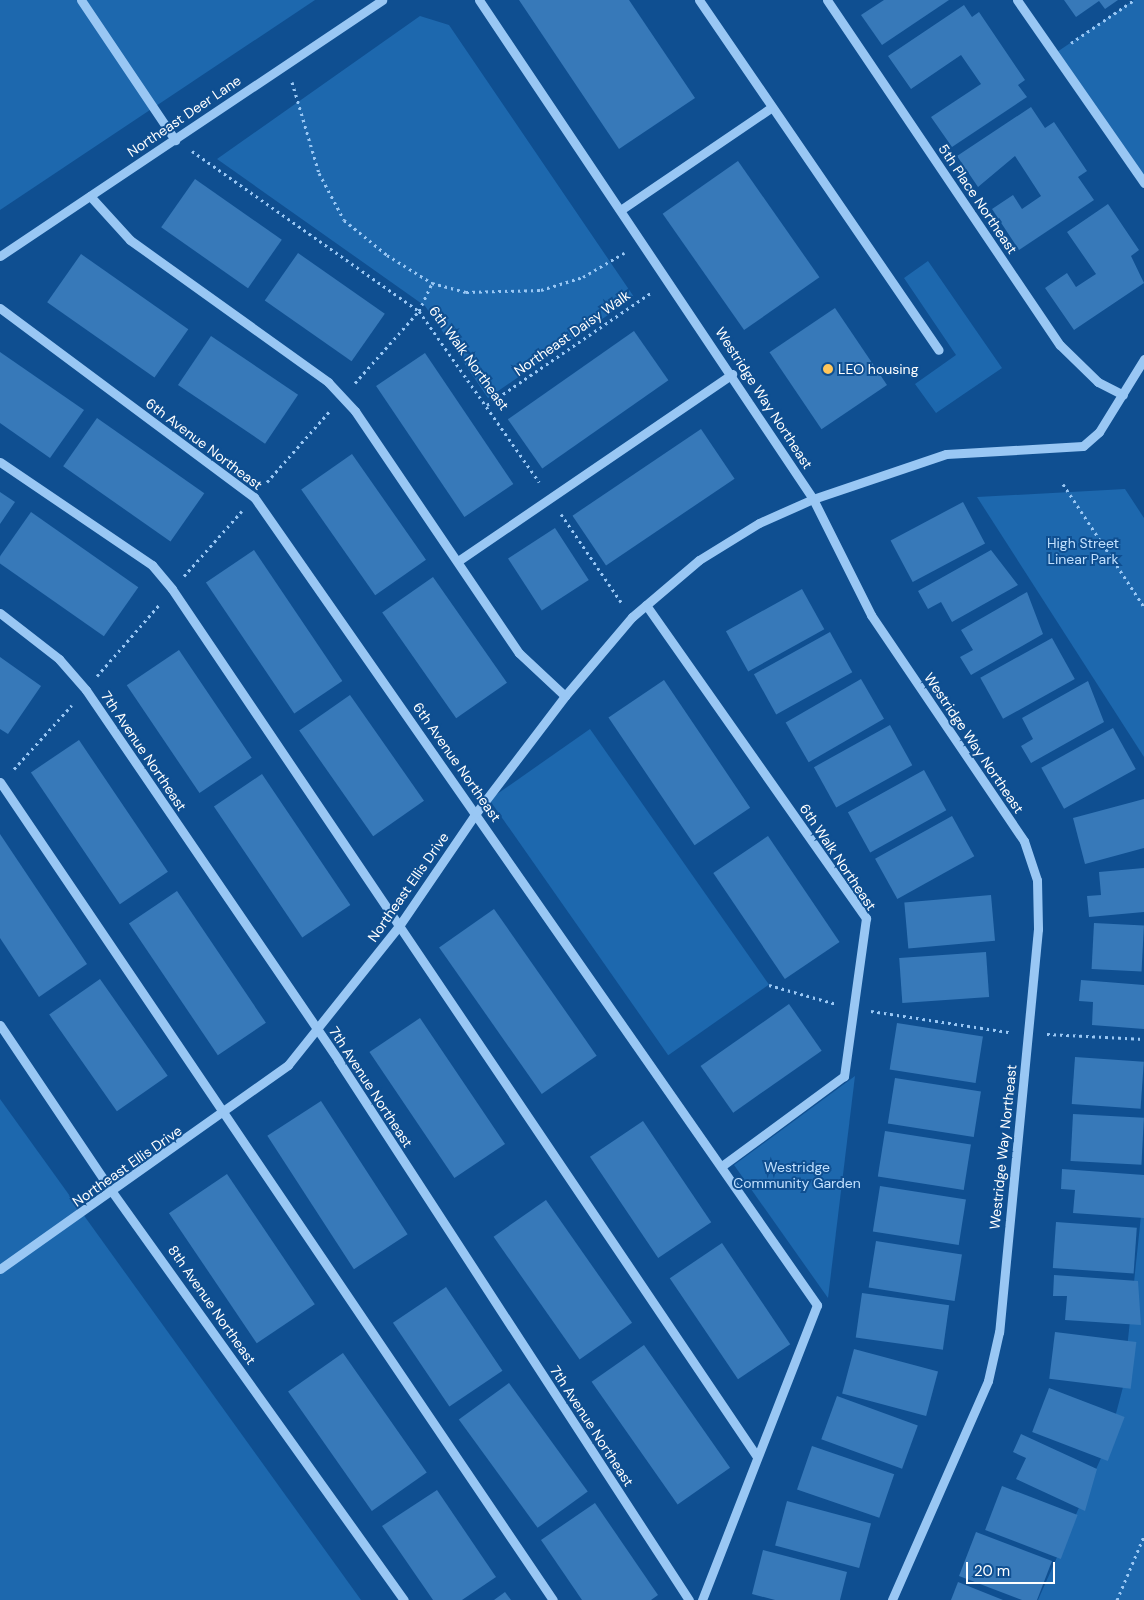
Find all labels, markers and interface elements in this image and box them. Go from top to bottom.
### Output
street label: Northeast Deer Lane [124,72,244,160]
street label: 5th Place Northeast [935,141,1021,257]
street label: Northeast Daisy Walk [511,287,633,379]
street label: 6th Walk Northeast [425,303,513,413]
street label: Westridge Way Northeast [712,324,816,472]
place label: LEO housing [838,361,918,377]
marker: LEO housing [822,363,834,375]
street label: 6th Avenue Northeast [142,395,266,493]
park label: High Street Linear Park [1047,535,1119,568]
street label: Westridge Way Northeast [921,670,1027,816]
street label: 7th Avenue Northeast [98,688,190,814]
street label: 6th Avenue Northeast [409,699,505,825]
street label: 6th Walk Northeast [796,801,880,913]
street label: Northeast Ellis Drive [364,829,452,945]
street label: 7th Avenue Northeast [326,1024,416,1150]
street label: Westridge Way Northeast [986,1064,1020,1230]
street label: Northeast Ellis Drive [69,1122,185,1210]
park label: Westridge Community Garden [733,1159,861,1192]
street label: 8th Avenue Northeast [165,1242,259,1368]
street label: 7th Avenue Northeast [547,1363,637,1489]
scale bar [969,1552,1058,1584]
text: 20 m [974,1561,1010,1581]

